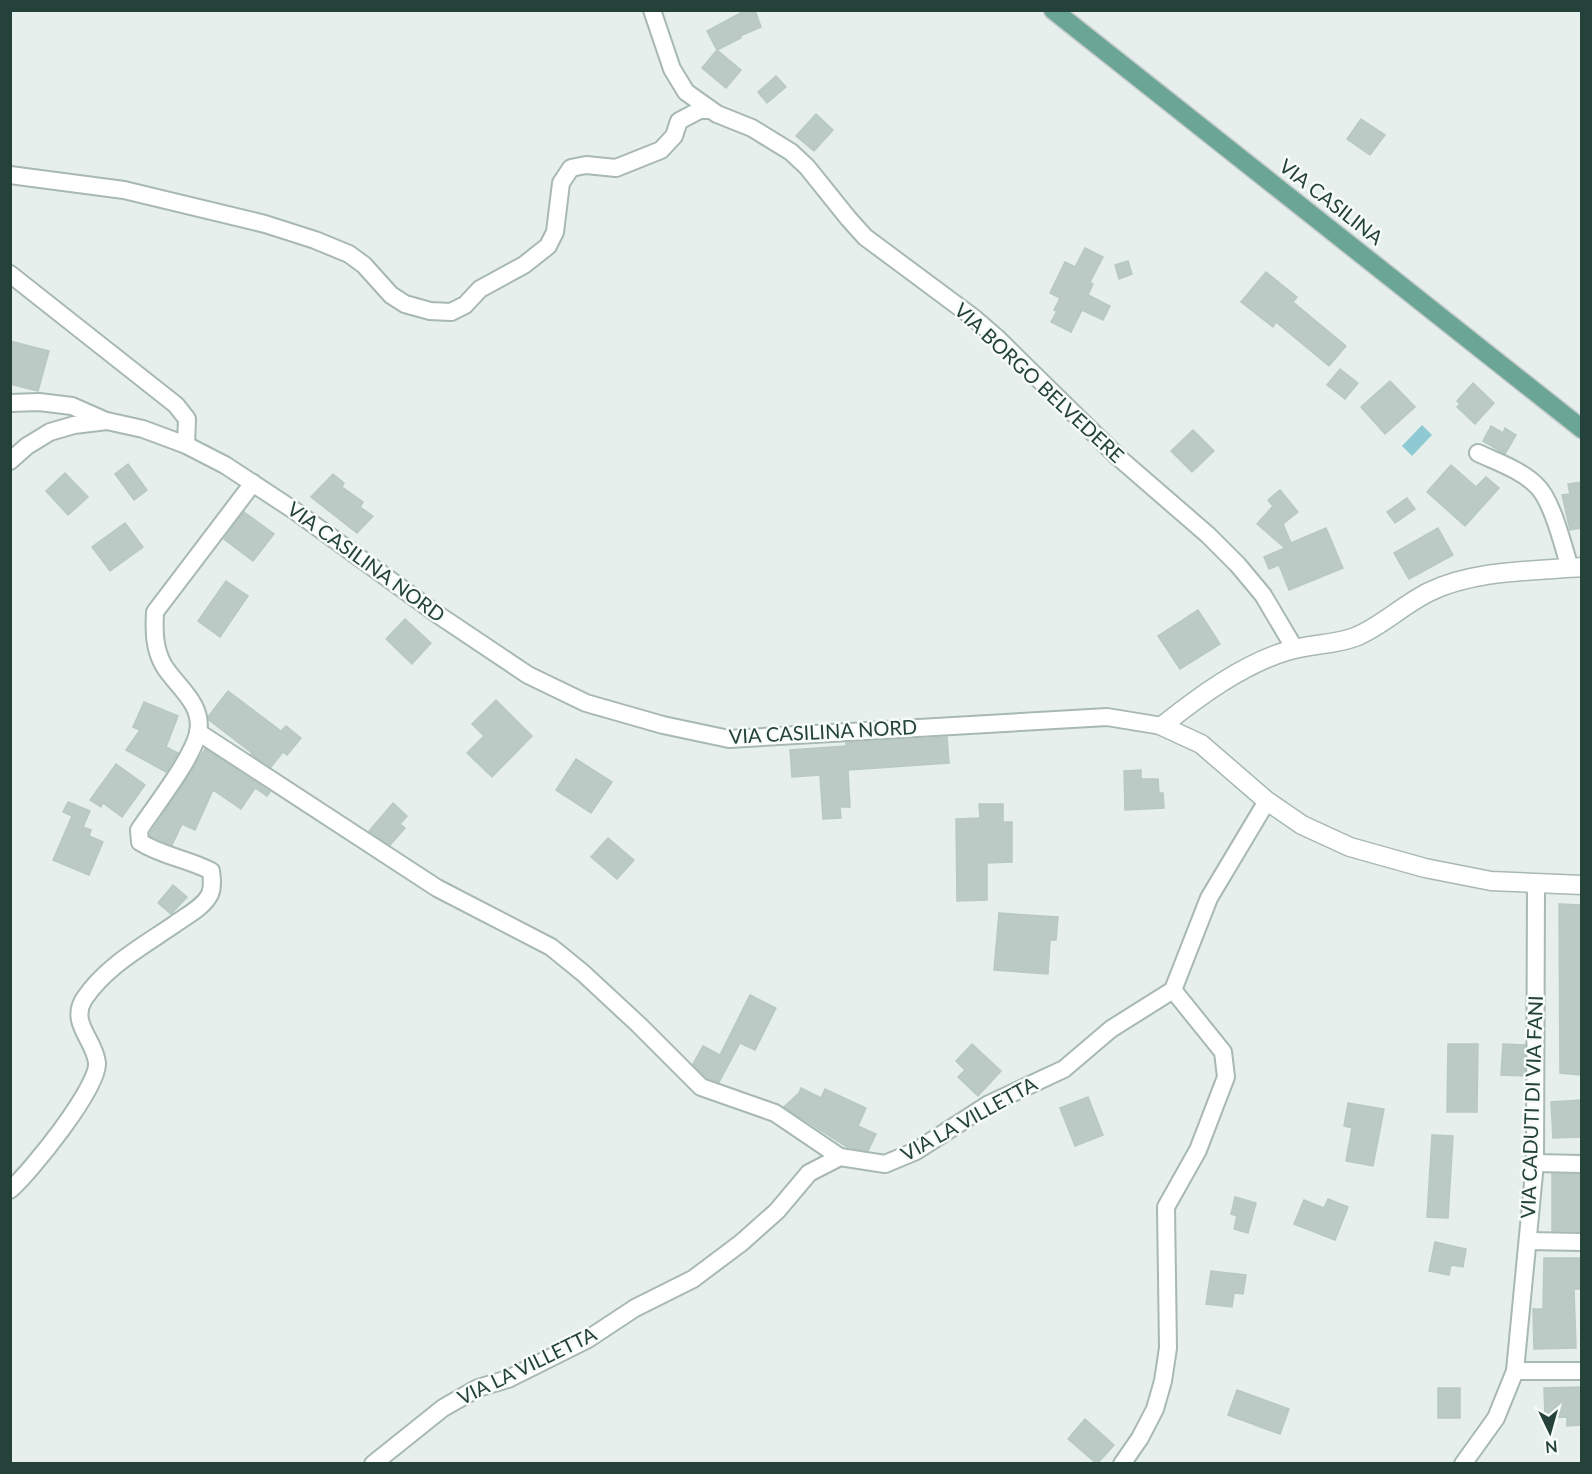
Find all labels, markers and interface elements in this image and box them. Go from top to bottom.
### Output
street label: VIA CASILINA [1275,153,1389,249]
street label: VIA BORGO BELVEDERE [950,297,1129,467]
street label: VIA CASILINA NORD [283,496,450,626]
street label: VIA CASILINA NORD [728,714,918,748]
street label: VIA CADUTI DI VIA FANI [1515,995,1547,1219]
street label: VIA LA VILLETTA [896,1071,1041,1165]
street label: VIA LA VILLETTA [453,1321,600,1409]
north arrow [1520,1402,1580,1462]
text: N [1544,1437,1558,1457]

